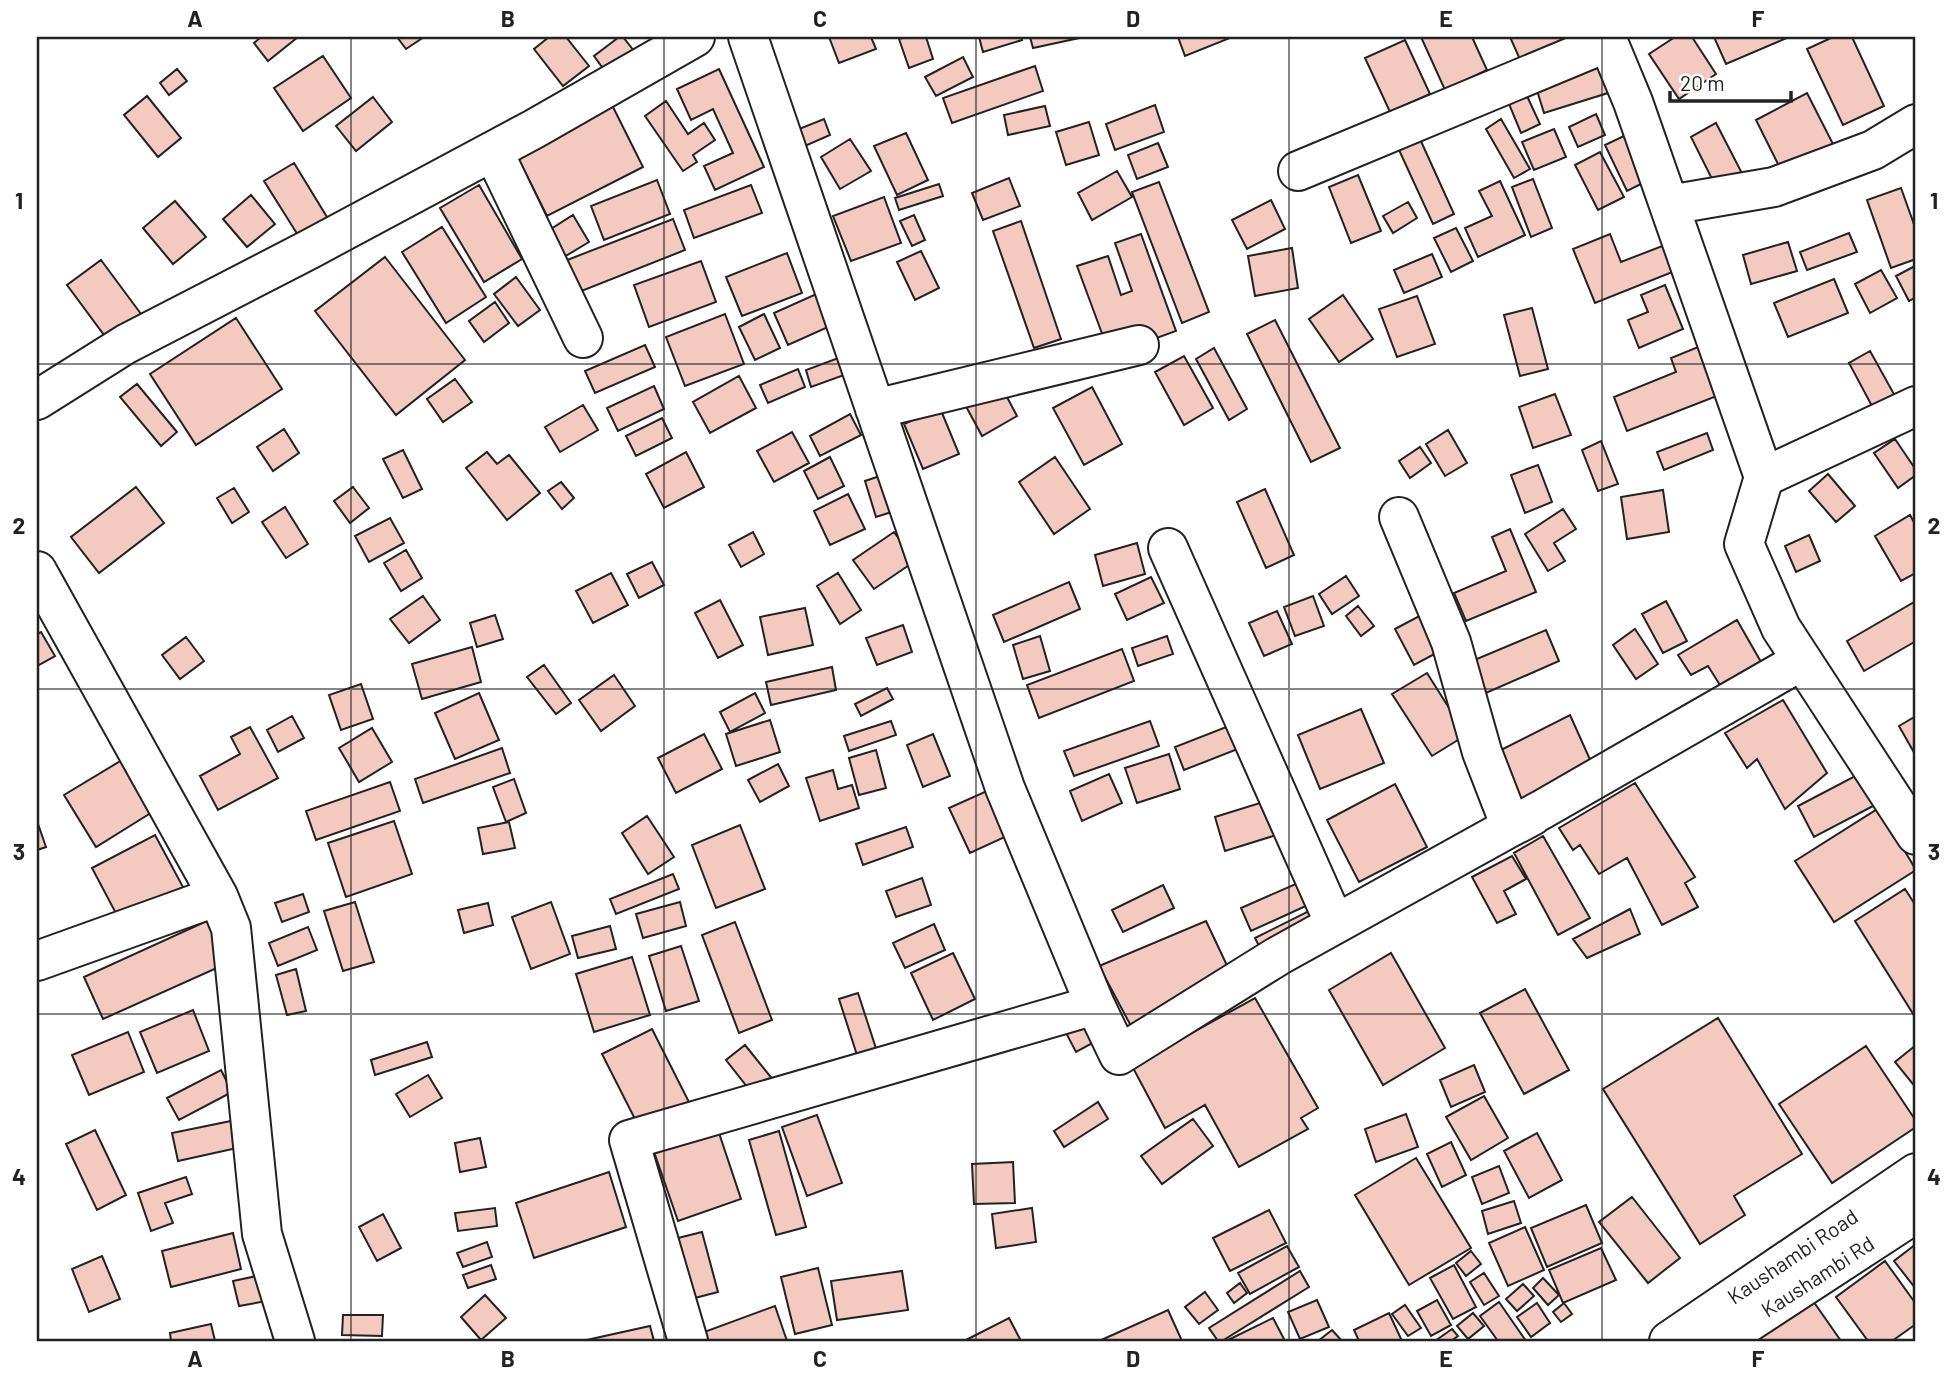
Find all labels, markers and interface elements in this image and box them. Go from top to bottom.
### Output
text: A [187,4,203,32]
text: B [501,4,515,32]
text: C [813,4,827,32]
text: D [1126,4,1140,32]
text: E [1439,4,1453,32]
text: F [1752,4,1765,32]
scale bar [1670,60,1790,104]
text: 20 m [1680,70,1725,95]
text: 1 [15,186,23,214]
text: 1 [1930,186,1938,214]
text: 2 [13,511,25,539]
text: 2 [1928,511,1940,539]
text: 3 [13,837,25,865]
text: 3 [1928,837,1940,865]
text: 4 [12,1162,26,1190]
text: 4 [1927,1162,1941,1190]
street label: Kaushambi Road [1722,1203,1862,1309]
street label: Kaushambi Rd [1756,1230,1878,1322]
text: A [187,1344,203,1372]
text: B [501,1344,515,1372]
text: C [813,1344,827,1372]
text: D [1126,1344,1140,1372]
text: E [1439,1344,1453,1372]
text: F [1752,1344,1765,1372]

